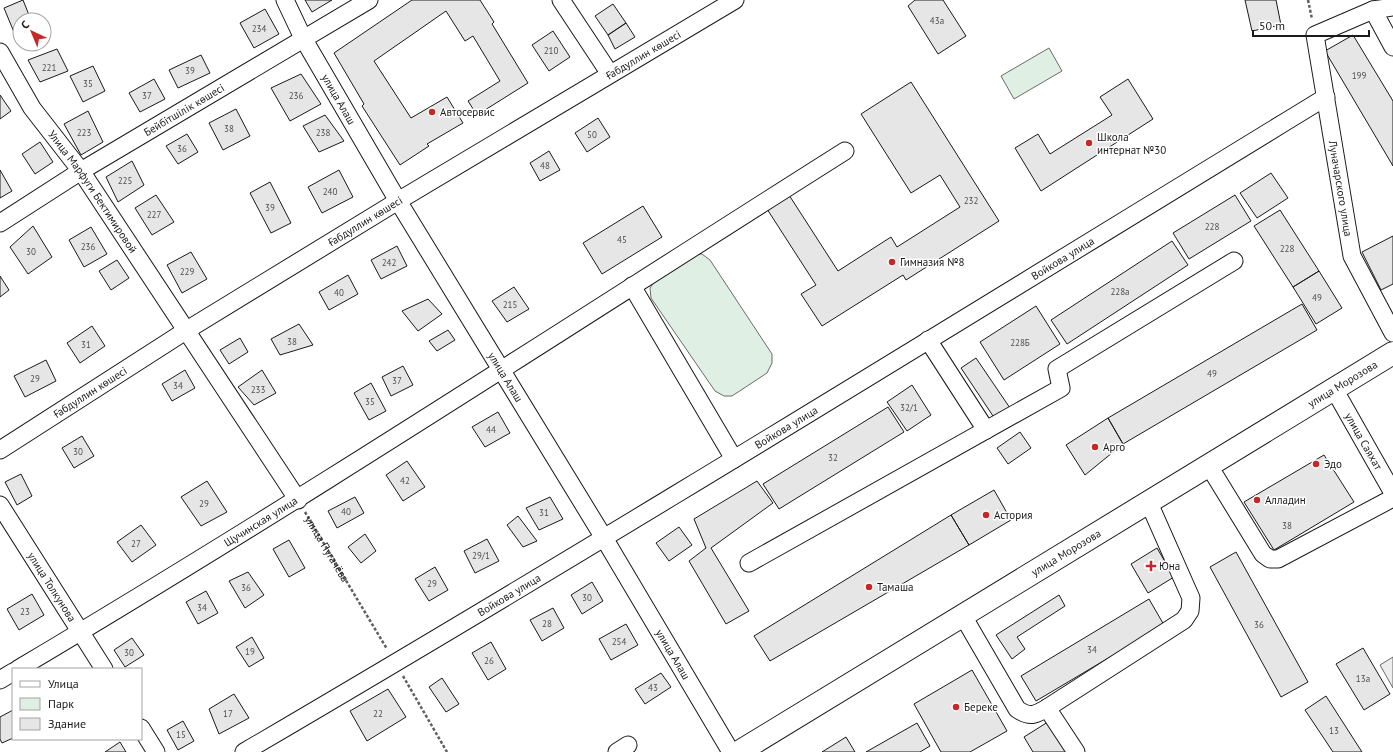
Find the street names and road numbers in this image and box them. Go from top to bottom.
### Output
street label: Ғабдуллин көшесі [603,27,683,83]
street label: улица Алаш [319,72,359,127]
street label: Бейбітшілік көшесі [141,81,227,139]
street label: Улица Марфуги Бектимировой [45,128,140,256]
street label: Луначарского улица [1326,138,1356,237]
street label: Ғабдуллин көшесі [325,193,405,249]
street label: Войкова улица [1028,234,1097,283]
street label: улица Алаш [485,349,526,405]
street label: улица Морозова [1305,357,1380,410]
street label: Ғабдуллин көшесі [51,363,130,421]
street label: Войкова улица [752,403,820,452]
street label: улица Саяхат [1342,410,1386,473]
street label: Щучинская улица [221,493,300,550]
street label: улица Пугачёва [302,513,352,585]
street label: улица Морозова [1029,526,1103,579]
street label: улица Толкунова [25,549,79,624]
street label: Войкова улица [475,571,543,619]
street label: улица Алаш [653,627,693,682]

